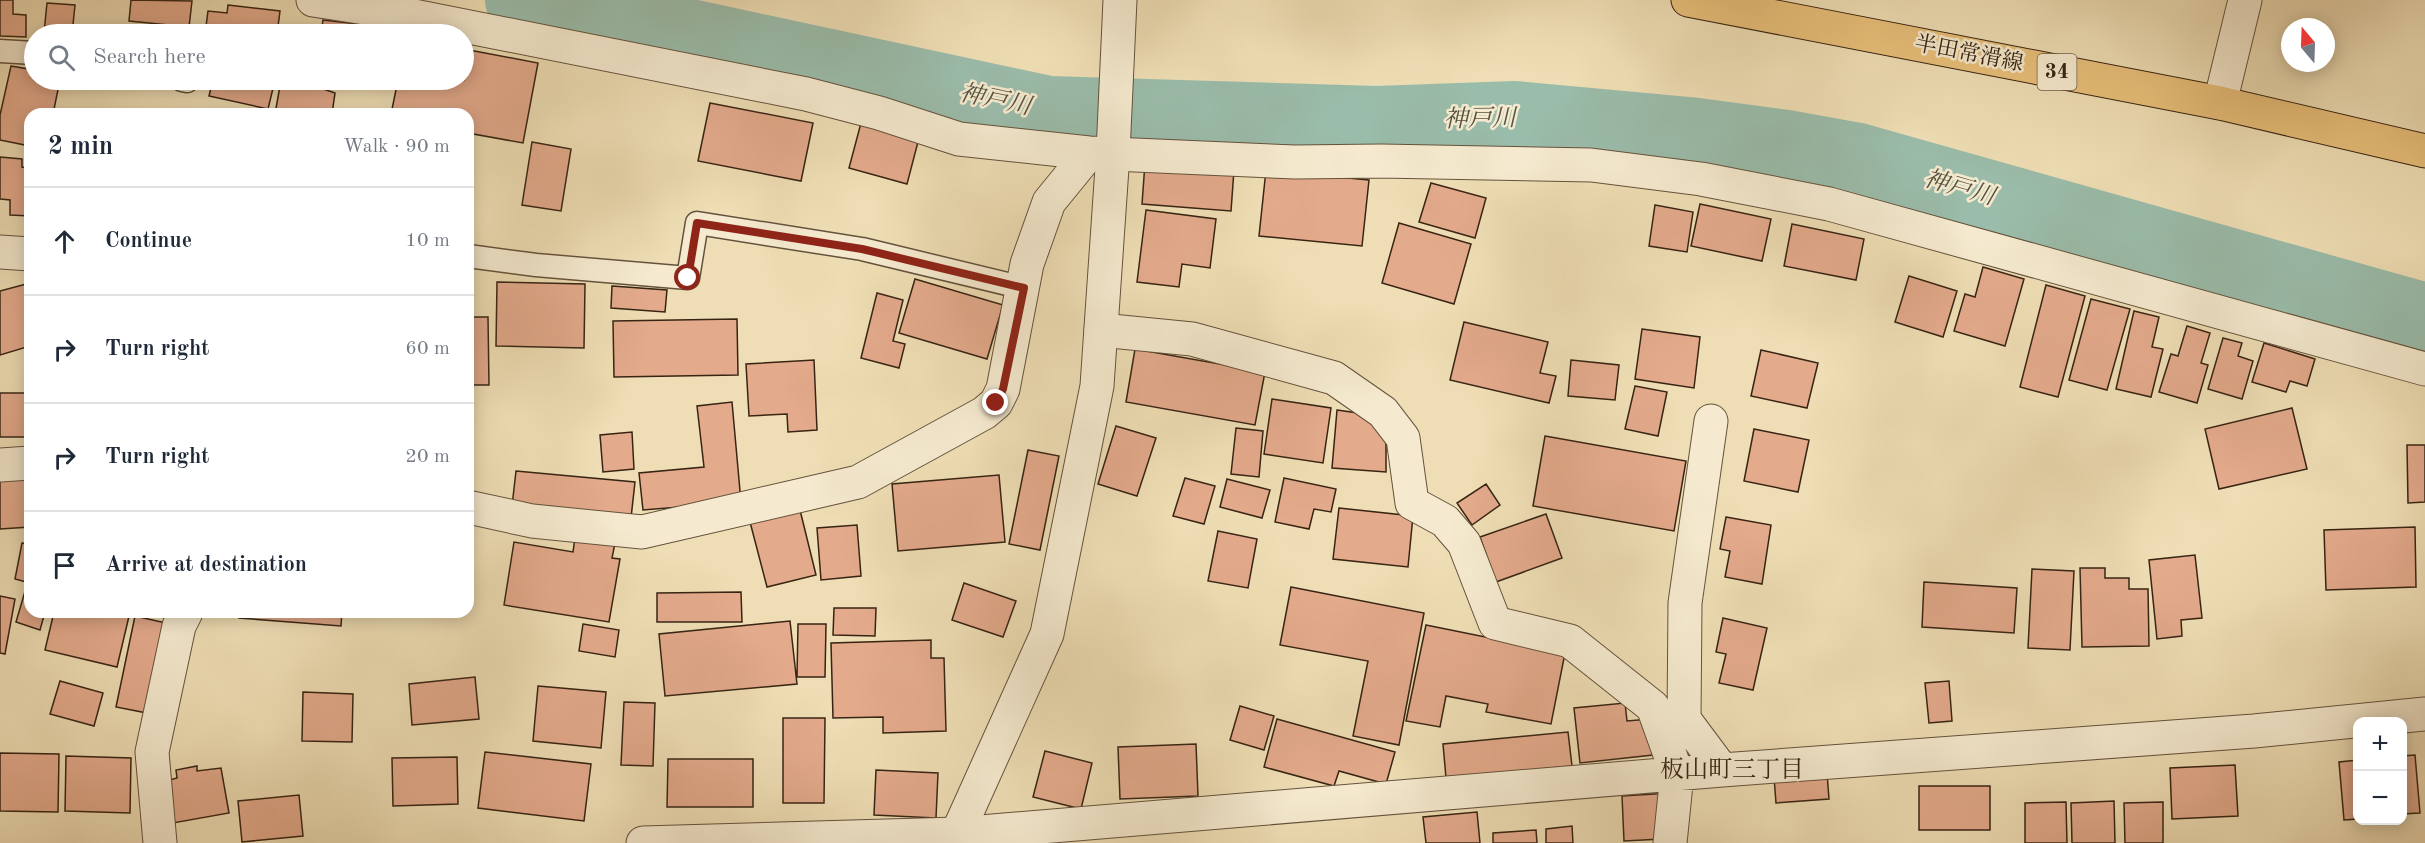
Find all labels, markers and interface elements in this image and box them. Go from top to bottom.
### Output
north arrow [2281,18,2335,72]
search box [24,24,474,90]
street label: 半田常滑線 [1913,31,2025,75]
icon: search [45,41,78,74]
text: Search here [93,46,206,68]
road number: 34 [2038,54,2076,90]
water label: 神戸川 [957,79,1036,121]
water label: 神戸川 [1444,104,1519,133]
text: 2 min [48,134,113,160]
text: Walk · 90 m [343,137,450,157]
water label: 神戸川 [1921,165,2001,211]
icon: ahead [48,225,81,258]
text: Continue [105,230,192,252]
text: 10 m [405,231,450,251]
route start [674,264,700,290]
icon: right [48,333,81,366]
text: Turn right [105,338,209,360]
text: 60 m [405,339,450,359]
route end [982,389,1008,415]
icon: right [48,441,81,474]
text: Turn right [105,446,209,468]
text: 20 m [405,447,450,467]
icon: arrive [48,549,81,582]
text: Arrive at destination [105,554,307,576]
map controls [2353,717,2407,825]
button: + [2353,717,2407,771]
district label: 板山町三丁目 [1660,756,1804,783]
button: − [2353,771,2407,825]

